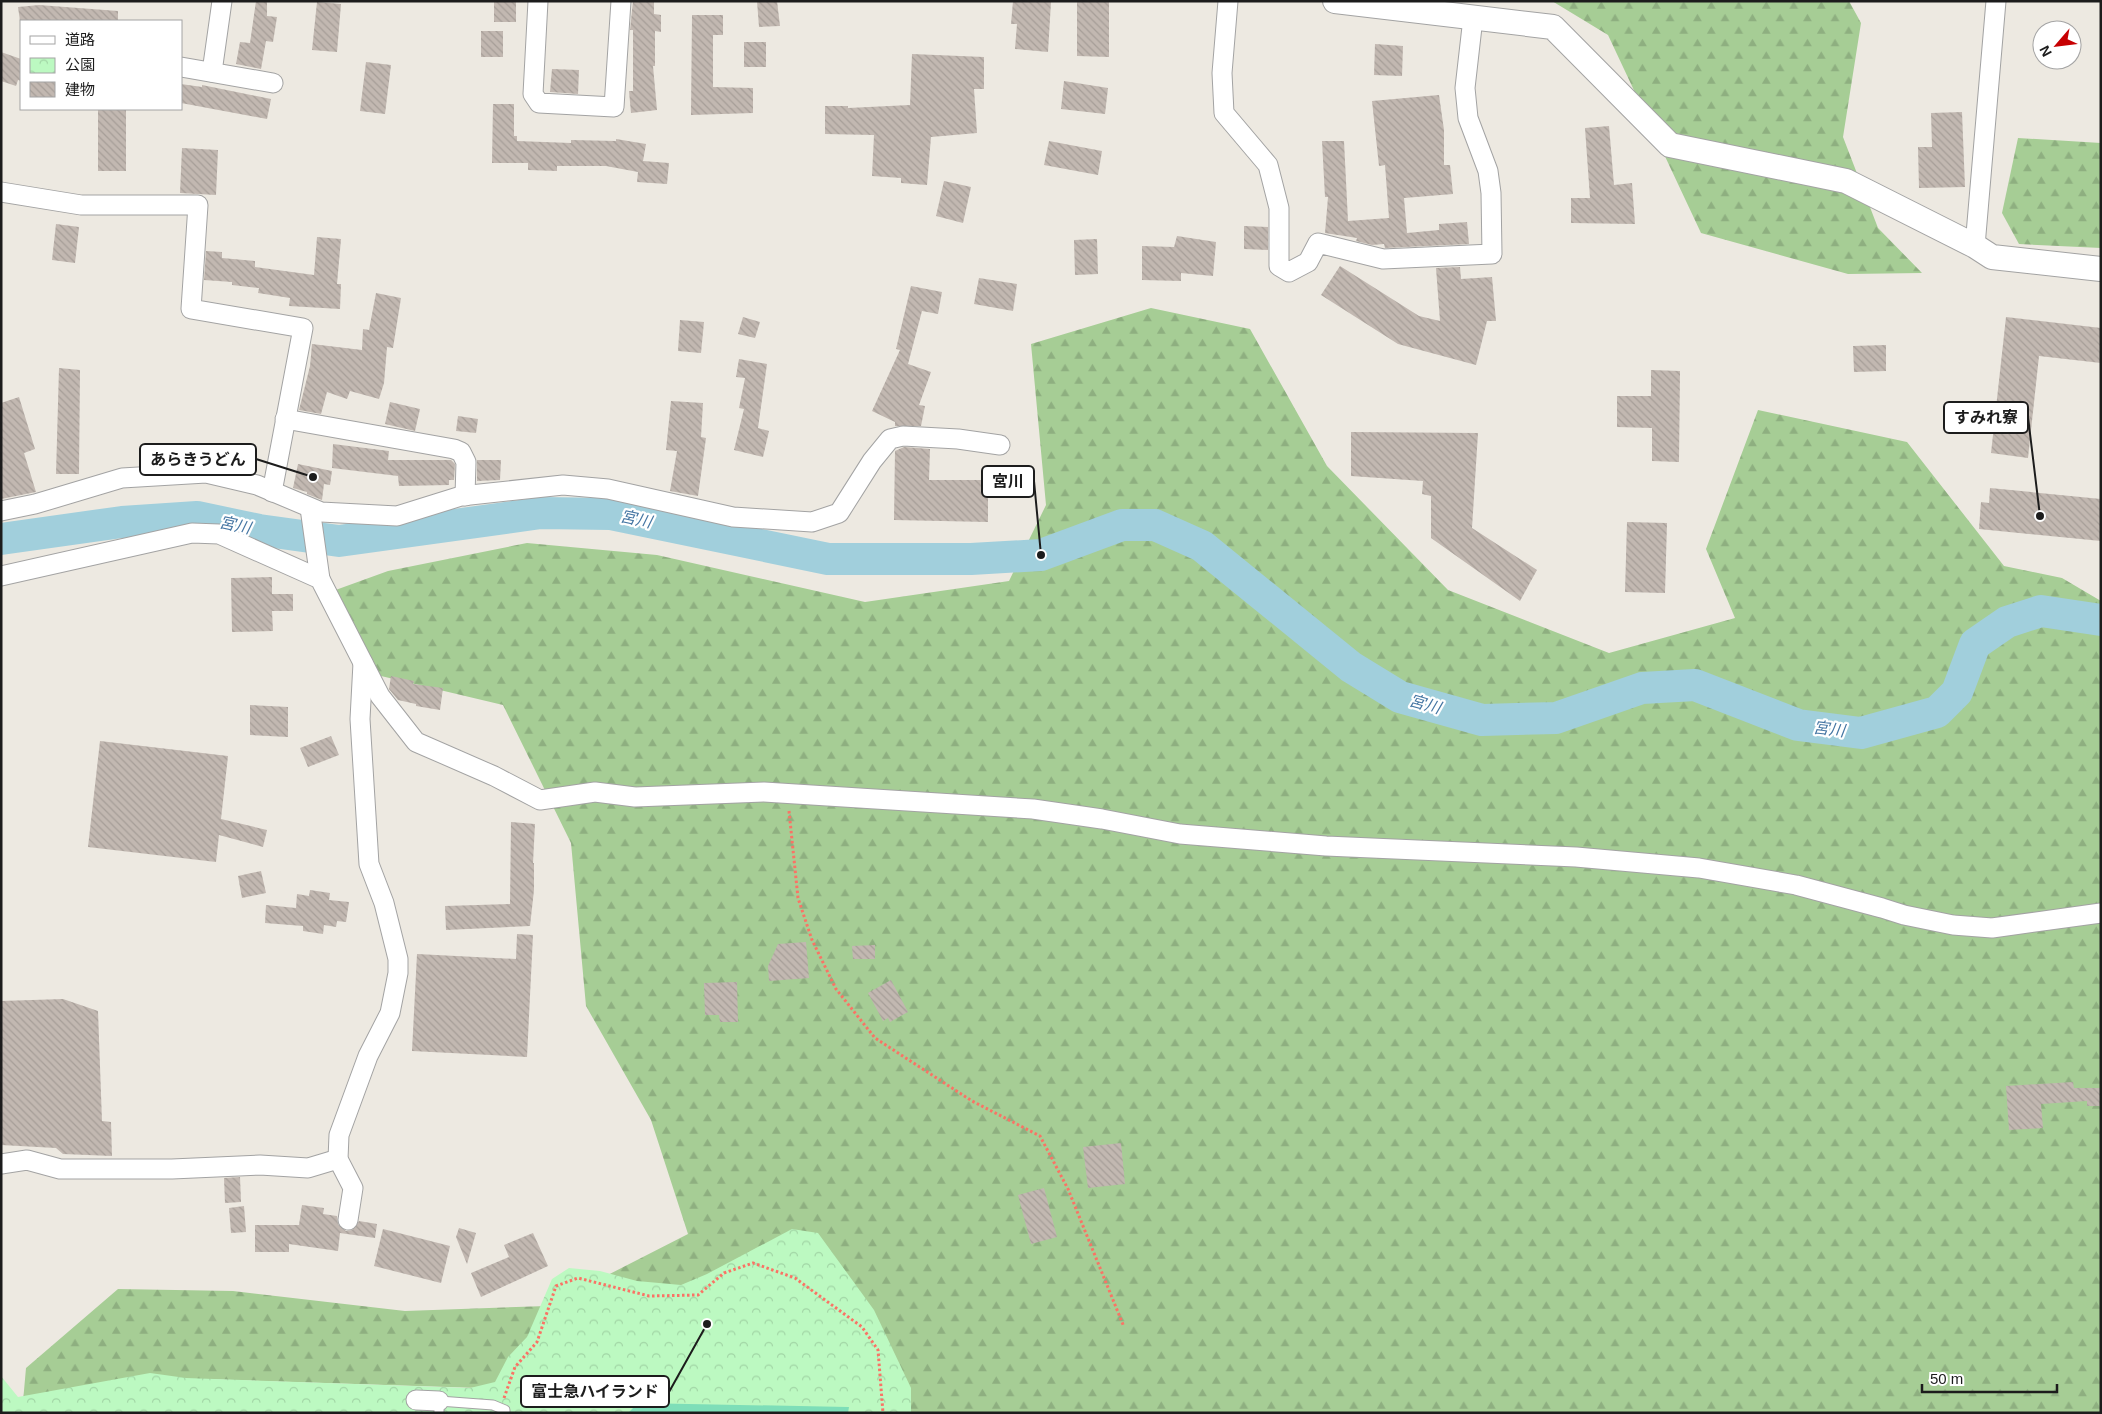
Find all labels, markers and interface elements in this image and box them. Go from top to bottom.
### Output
legend [20,20,182,110]
north arrow [2032,20,2082,70]
text: 道路 [65,31,95,48]
text: N [2036,43,2055,59]
text: 公園 [65,56,95,73]
text: 建物 [65,81,95,98]
callout: すみれ寮 [1944,402,2028,433]
text: すみれ寮 [1954,409,2018,426]
callout: あらきうどん [140,444,256,475]
text: あらきうどん [150,451,246,468]
callout: 宮川 [982,466,1034,497]
text: 宮川 [992,473,1024,490]
water label: 宮川 [619,507,655,531]
water label: 宮川 [218,513,254,537]
water label: 宮川 [1407,691,1445,717]
water label: 宮川 [1812,719,1848,740]
scale bar [1922,1362,2057,1394]
text: 50 m [1930,1370,1963,1387]
callout: 富士急ハイランド [521,1376,669,1407]
text: 富士急ハイランド [531,1383,659,1400]

